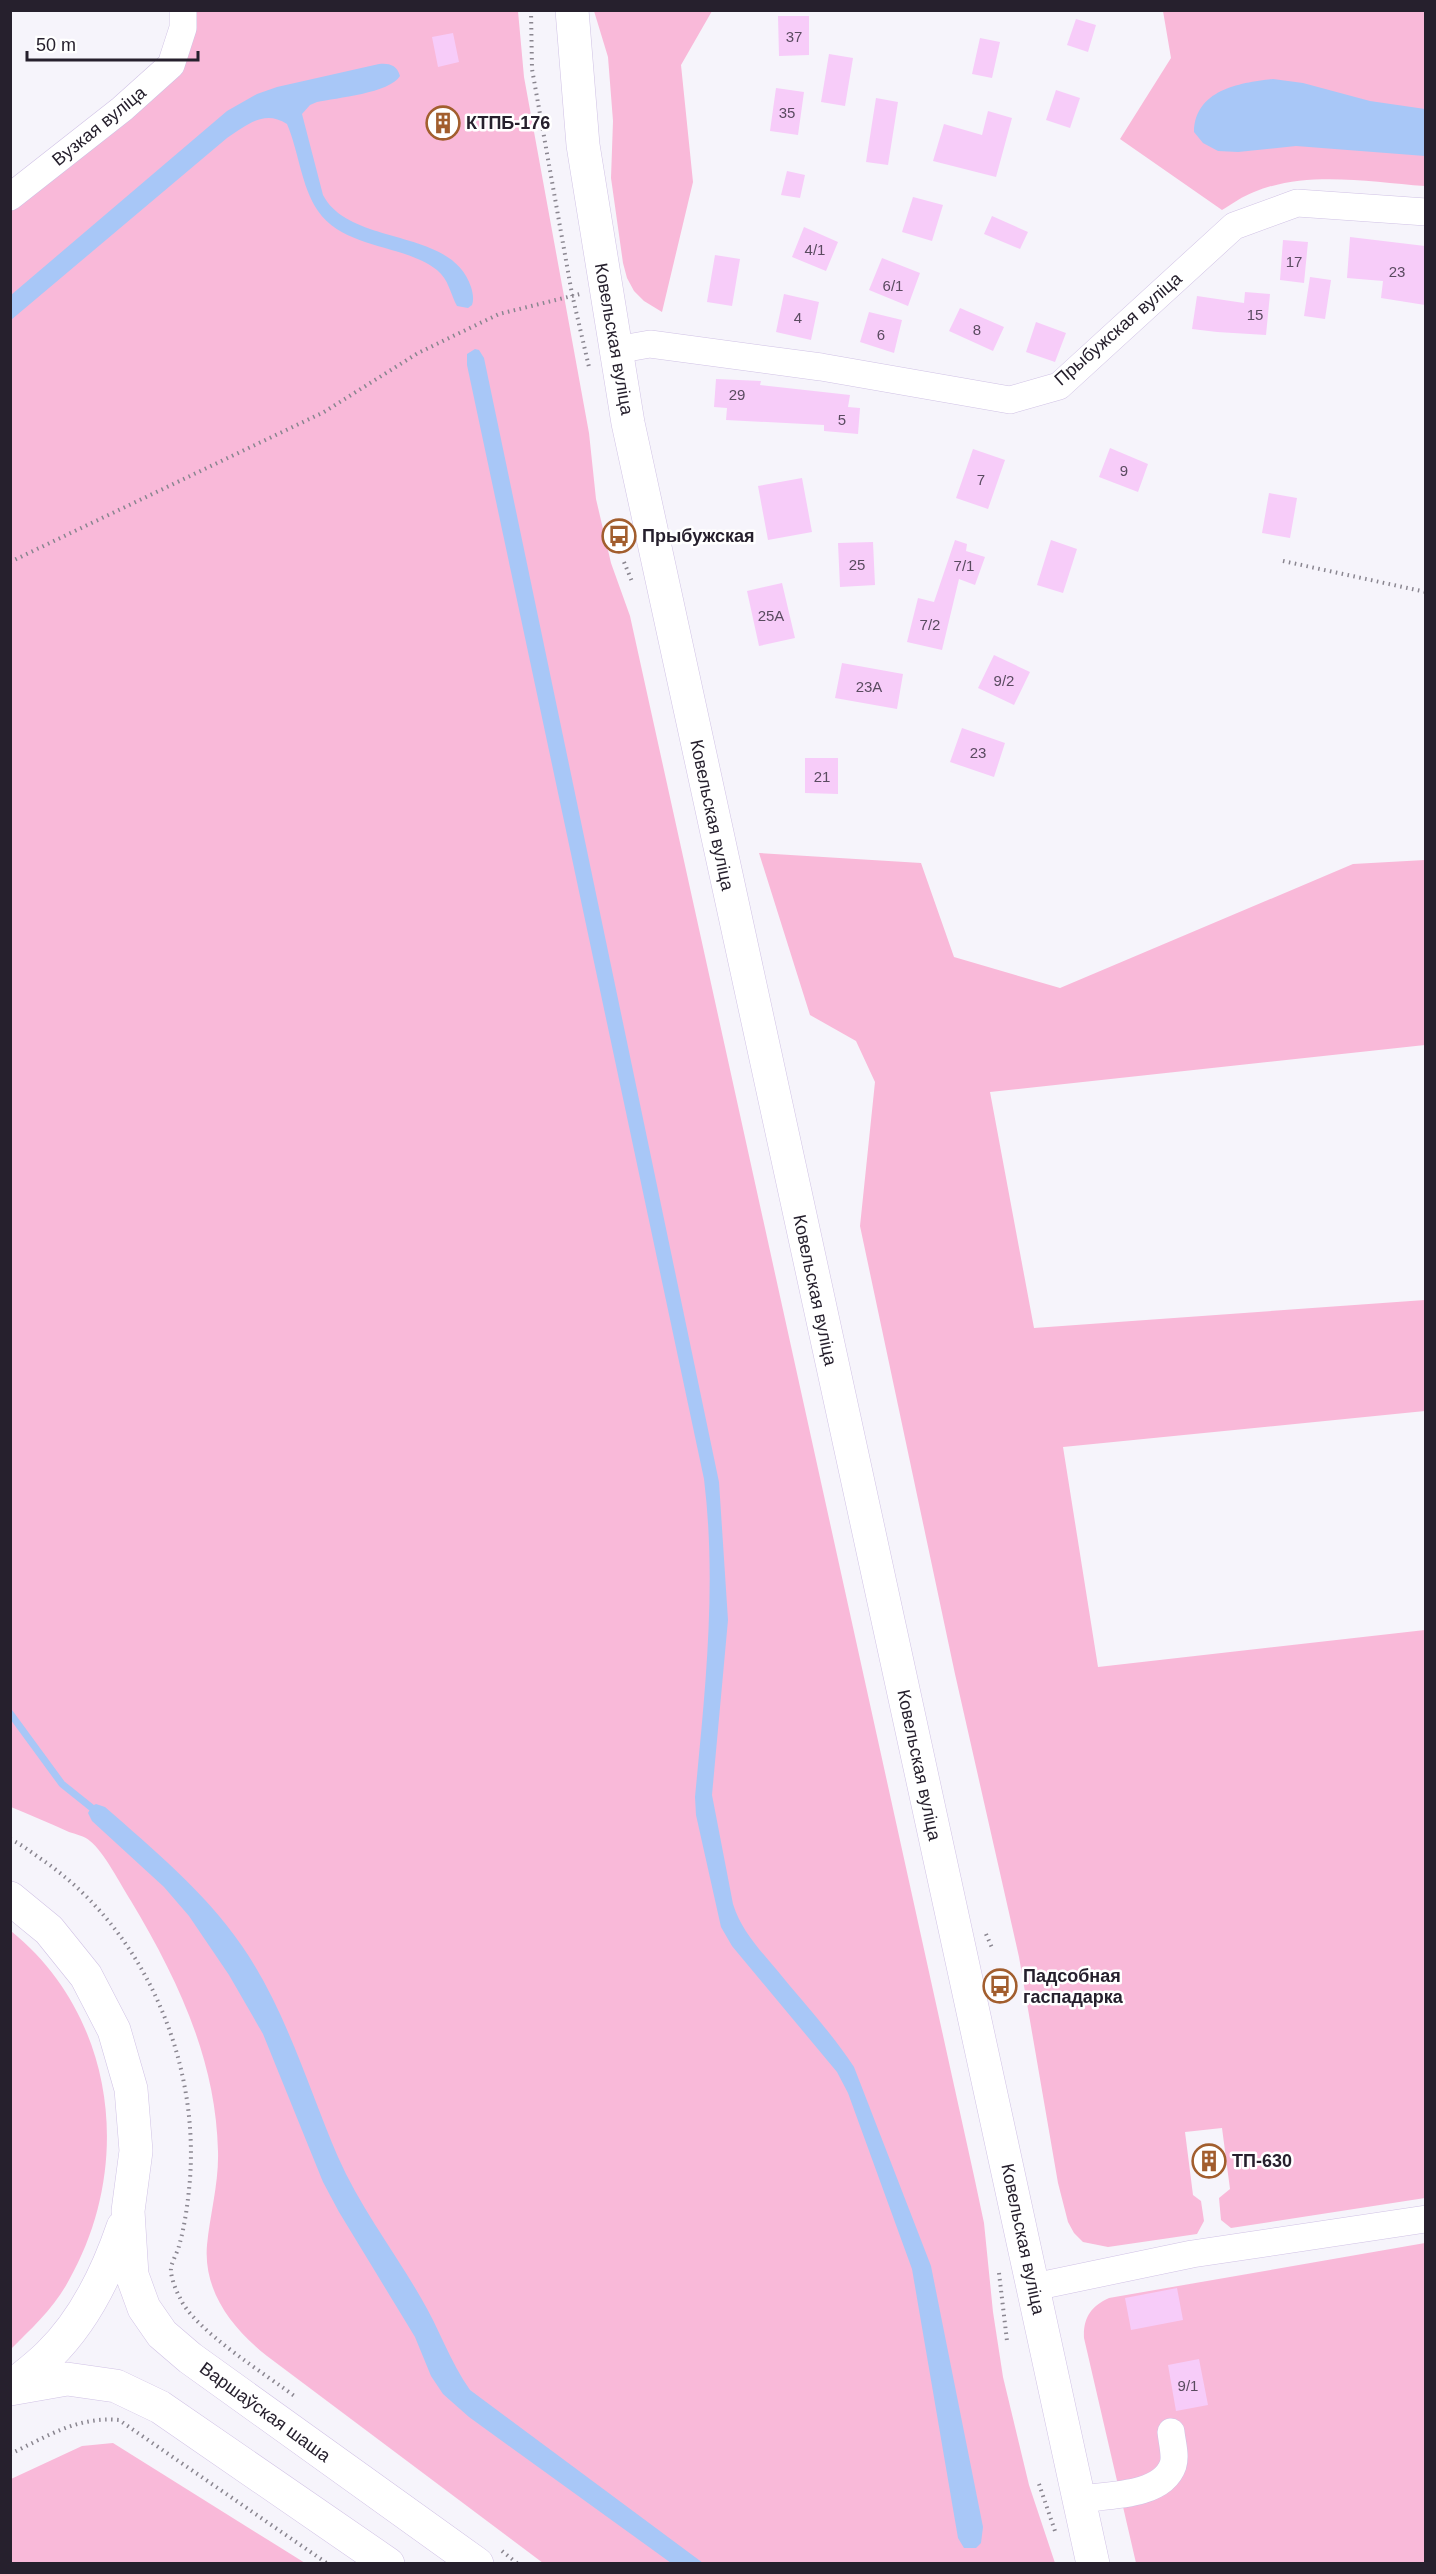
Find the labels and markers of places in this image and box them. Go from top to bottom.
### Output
building icon: КТПБ-176 [425,105,461,141]
place label: КТПБ-176 [466,113,550,133]
bus stop icon: Прыбужская [601,518,637,554]
place label: Прыбужская [642,526,754,546]
place label: Падсобная гаспадарка [1023,1966,1124,2007]
bus stop icon: Падсобная гаспадарка [982,1968,1018,2004]
building icon: ТП-630 [1191,2143,1227,2179]
place label: ТП-630 [1232,2151,1292,2171]

